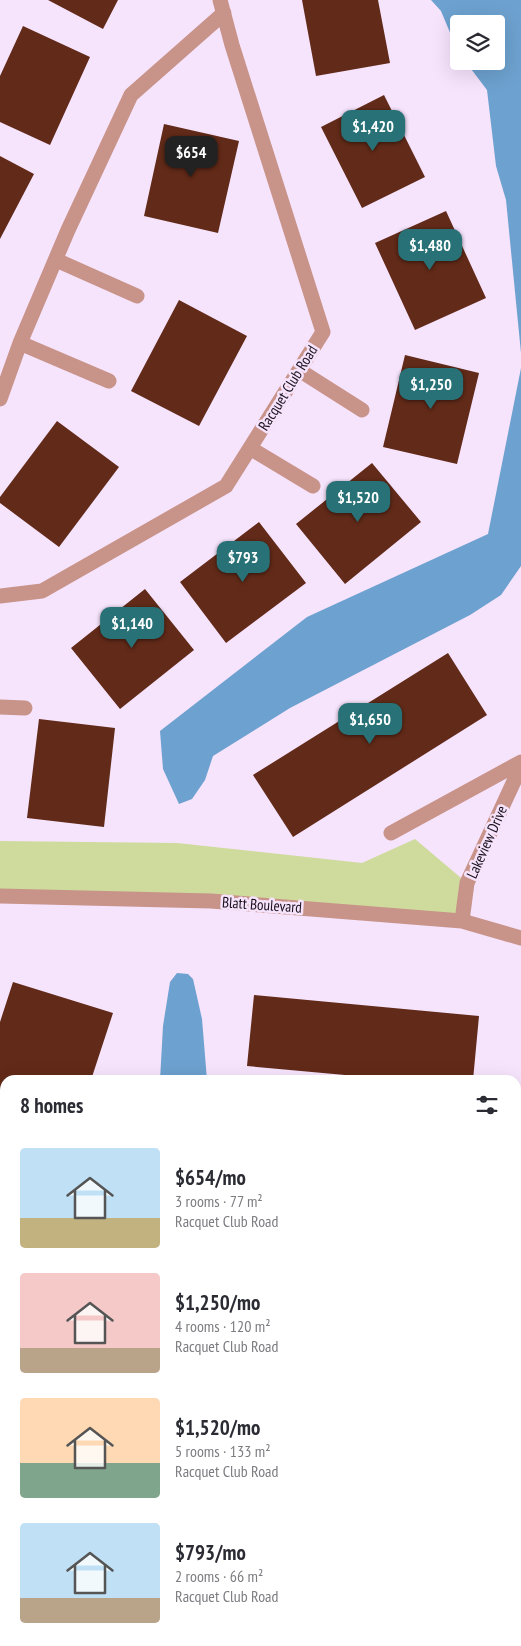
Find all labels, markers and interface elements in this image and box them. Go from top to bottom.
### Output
map controls [450,15,505,70]
button: layers [450,15,505,70]
pin: $1,420 [332,110,414,152]
text: $1,420 [352,116,394,136]
pin: $654 [161,136,221,178]
text: $654 [176,142,206,162]
pin: $1,480 [389,228,471,271]
text: $1,480 [409,235,451,255]
street label: Racquet Club Road [254,342,321,434]
pin: $1,250 [390,368,472,410]
text: $1,250 [410,374,452,394]
pin: $1,520 [317,480,399,523]
text: $1,520 [337,487,379,507]
pin: $793 [213,540,273,583]
text: $793 [228,547,258,567]
pin: $1,140 [91,606,173,649]
text: $1,140 [111,613,153,633]
pin: $1,650 [329,702,411,745]
text: $1,650 [349,709,391,729]
street label: Lakeview Drive [462,802,511,881]
street label: Blatt Boulevard [222,892,303,917]
icon: filters [473,1091,501,1119]
text: 8 homes [20,1092,83,1119]
text: $654/mo [175,1164,246,1191]
icon: home [60,1168,120,1228]
text: 3 rooms · 77 m² [175,1191,263,1211]
text: Racquet Club Road [175,1211,278,1231]
text: $1,250/mo [175,1289,260,1316]
icon: home [60,1293,120,1353]
text: 4 rooms · 120 m² [175,1316,271,1336]
text: Racquet Club Road [175,1336,278,1356]
text: $1,520/mo [175,1414,260,1441]
icon: home [60,1418,120,1478]
text: 5 rooms · 133 m² [175,1441,271,1461]
text: Racquet Club Road [175,1461,278,1481]
text: $793/mo [175,1539,246,1566]
icon: home [60,1543,120,1603]
text: 2 rooms · 66 m² [175,1566,263,1586]
text: Racquet Club Road [175,1586,278,1606]

